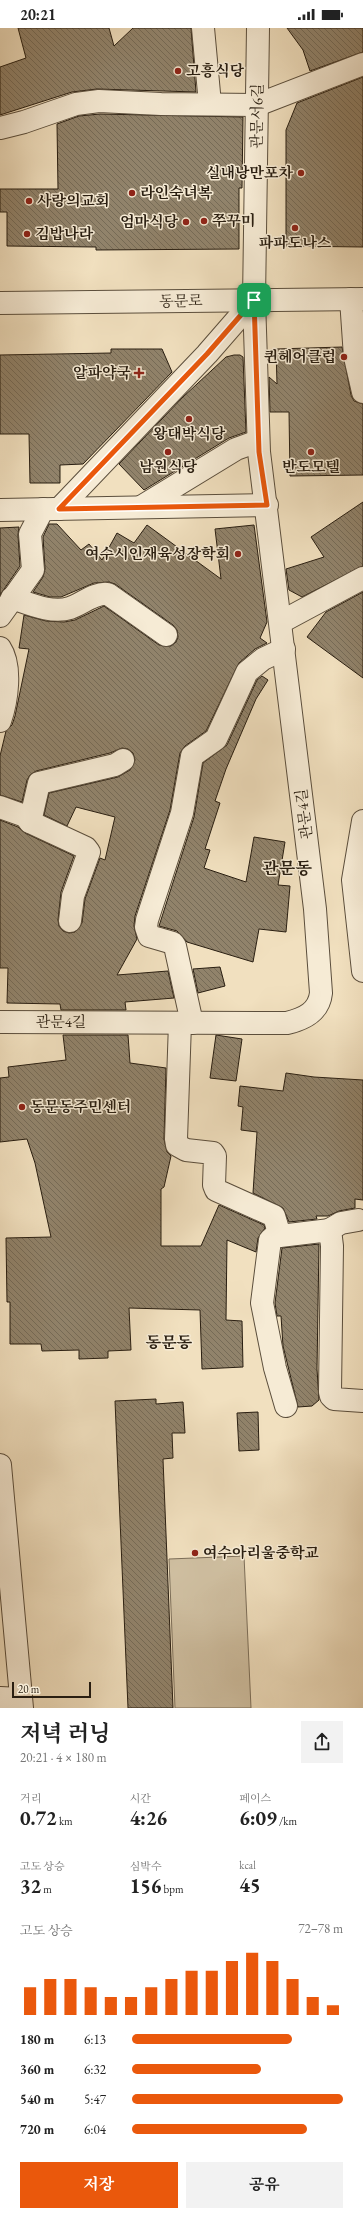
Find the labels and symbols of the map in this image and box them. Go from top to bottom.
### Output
place label: 고흥식당 [186,61,244,80]
marker: 고흥식당 [173,66,183,76]
street label: 관문서6길 [246,83,267,149]
place label: 실내낭만포차 [206,163,293,182]
marker: 실내낭만포차 [296,168,306,178]
place label: 라인숙녀복 [140,183,213,202]
marker: 라인숙녀복 [127,188,137,198]
place label: 사랑의교회 [37,191,109,210]
marker: 사랑의교회 [24,196,34,206]
place label: 쭈꾸미 [212,211,255,230]
place label: 엄마식당 [120,212,179,231]
marker: 쭈꾸미 [199,216,209,226]
marker: 엄마식당 [181,217,191,227]
marker: 파파도나스 [290,223,300,233]
place label: 김밥나라 [35,224,93,243]
marker: 김밥나라 [22,229,32,239]
place label: 파파도나스 [259,233,332,252]
pin [237,283,271,317]
street label: 동문로 [159,291,203,310]
place label: 퀸헤어클럽 [264,347,336,366]
marker: 퀸헤어클럽 [339,352,349,362]
place label: 알파약국 [73,363,131,382]
marker: 알파약국 [134,368,144,378]
marker: 왕대박식당 [184,414,194,424]
place label: 왕대박식당 [153,424,226,443]
marker: 남원식당 [163,447,173,457]
marker: 반도모텔 [306,447,316,457]
place label: 남원식당 [139,457,197,476]
place label: 반도모텔 [282,457,340,476]
place label: 여수시인재육성장학회 [85,544,230,563]
marker: 여수시인재육성장학회 [233,549,243,559]
street label: 관문4길 [291,788,316,840]
district label: 관문동 [262,857,312,879]
street label: 관문4길 [36,1012,86,1031]
place label: 동문동주민센터 [30,1097,131,1116]
marker: 동문동주민센터 [17,1102,27,1112]
district label: 동문동 [146,1332,193,1353]
place label: 여수아리울중학교 [203,1543,319,1562]
marker: 여수아리울중학교 [190,1548,200,1558]
scale bar [12,1680,91,1699]

